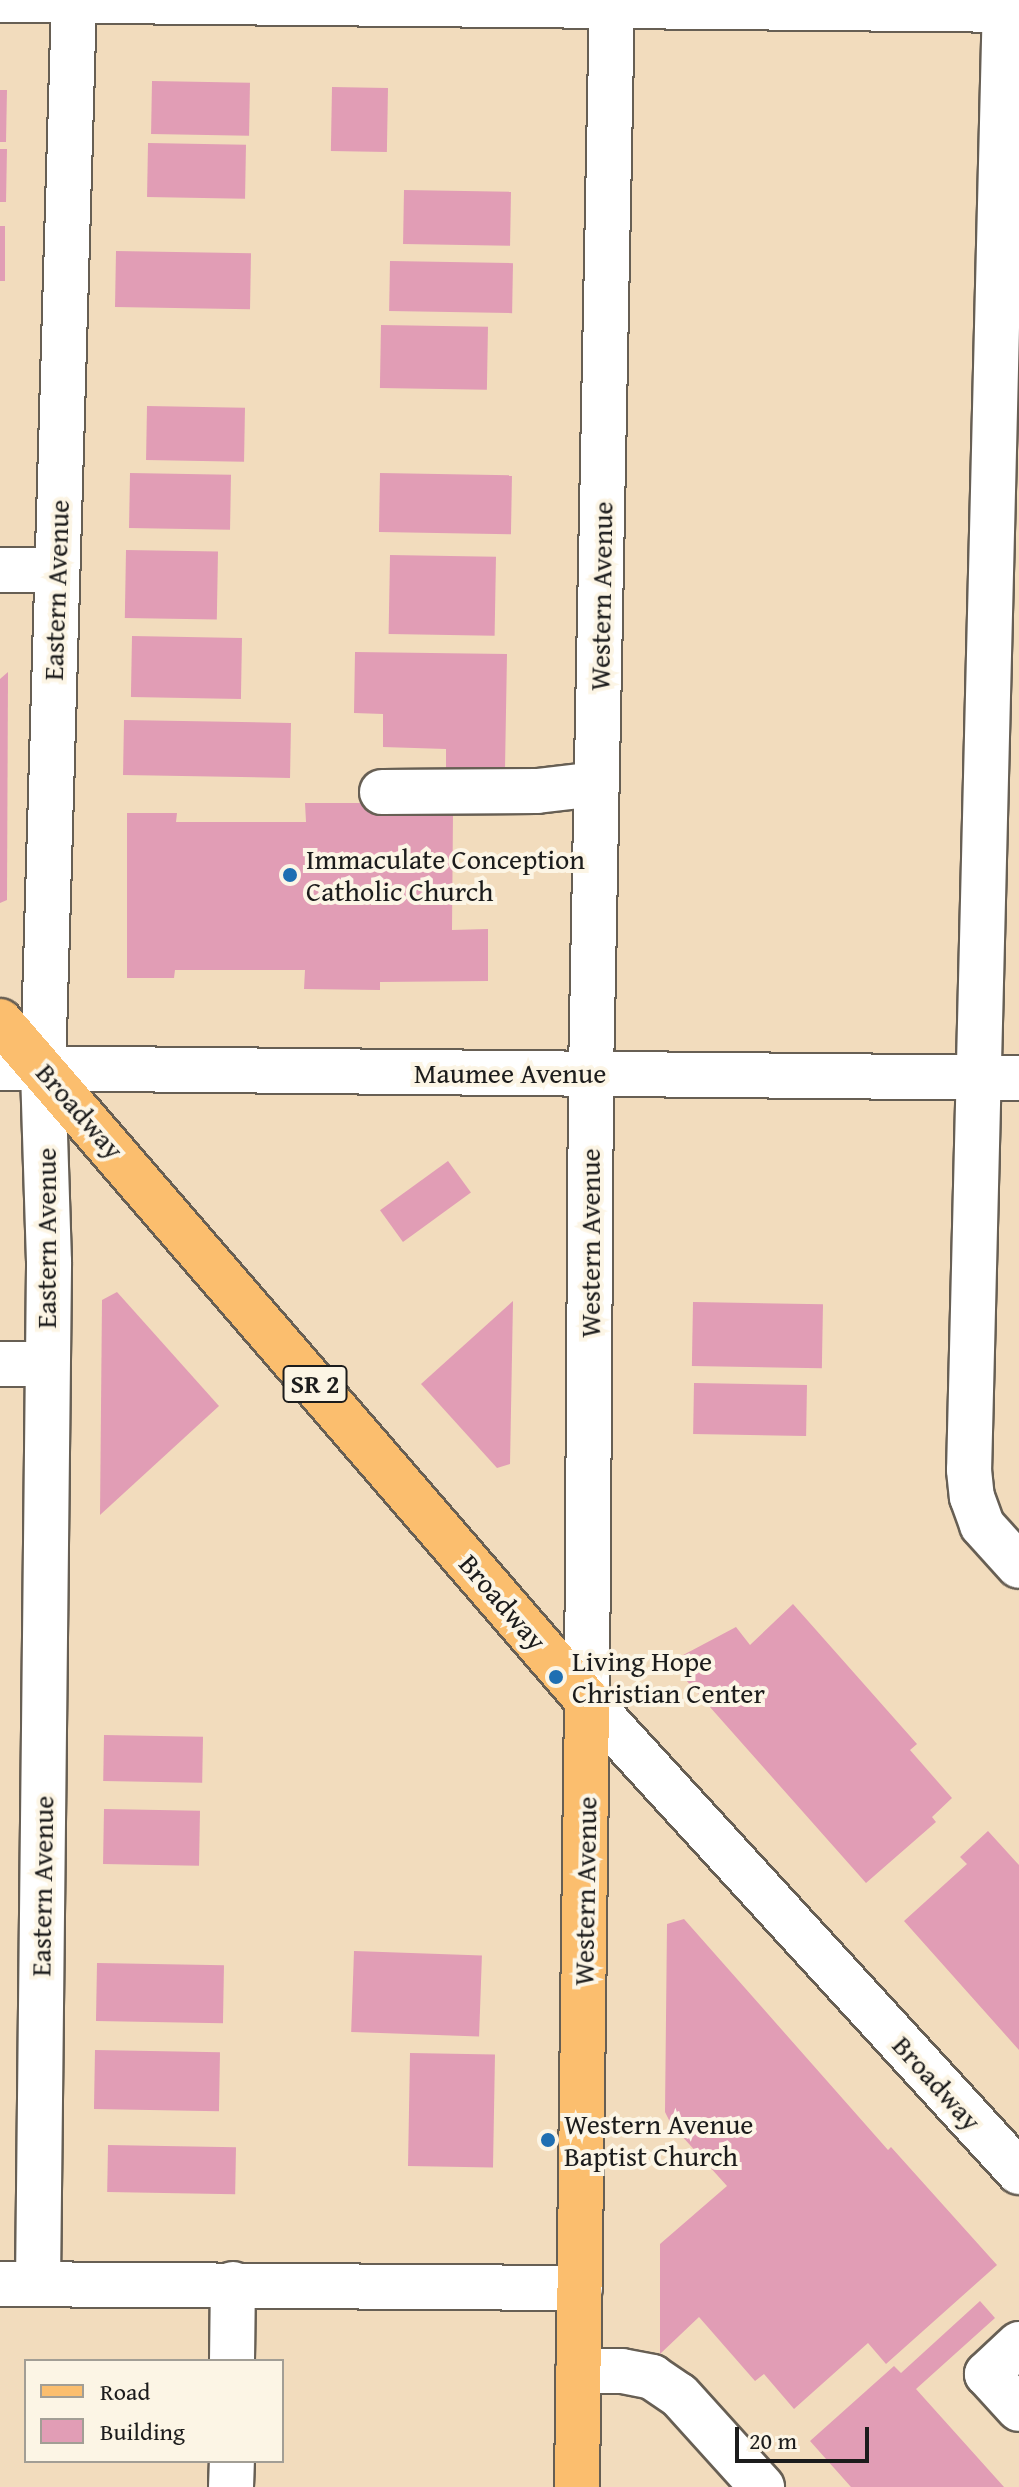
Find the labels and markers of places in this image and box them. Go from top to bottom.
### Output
place label: Immaculate Conception Catholic Church [306,842,585,908]
marker: Immaculate Conception Catholic Church [281,866,299,884]
place label: Living Hope Christian Center [572,1644,765,1710]
marker: Living Hope Christian Center [547,1668,565,1686]
place label: Western Avenue Baptist Church [564,2107,753,2173]
marker: Western Avenue Baptist Church [539,2131,557,2149]

